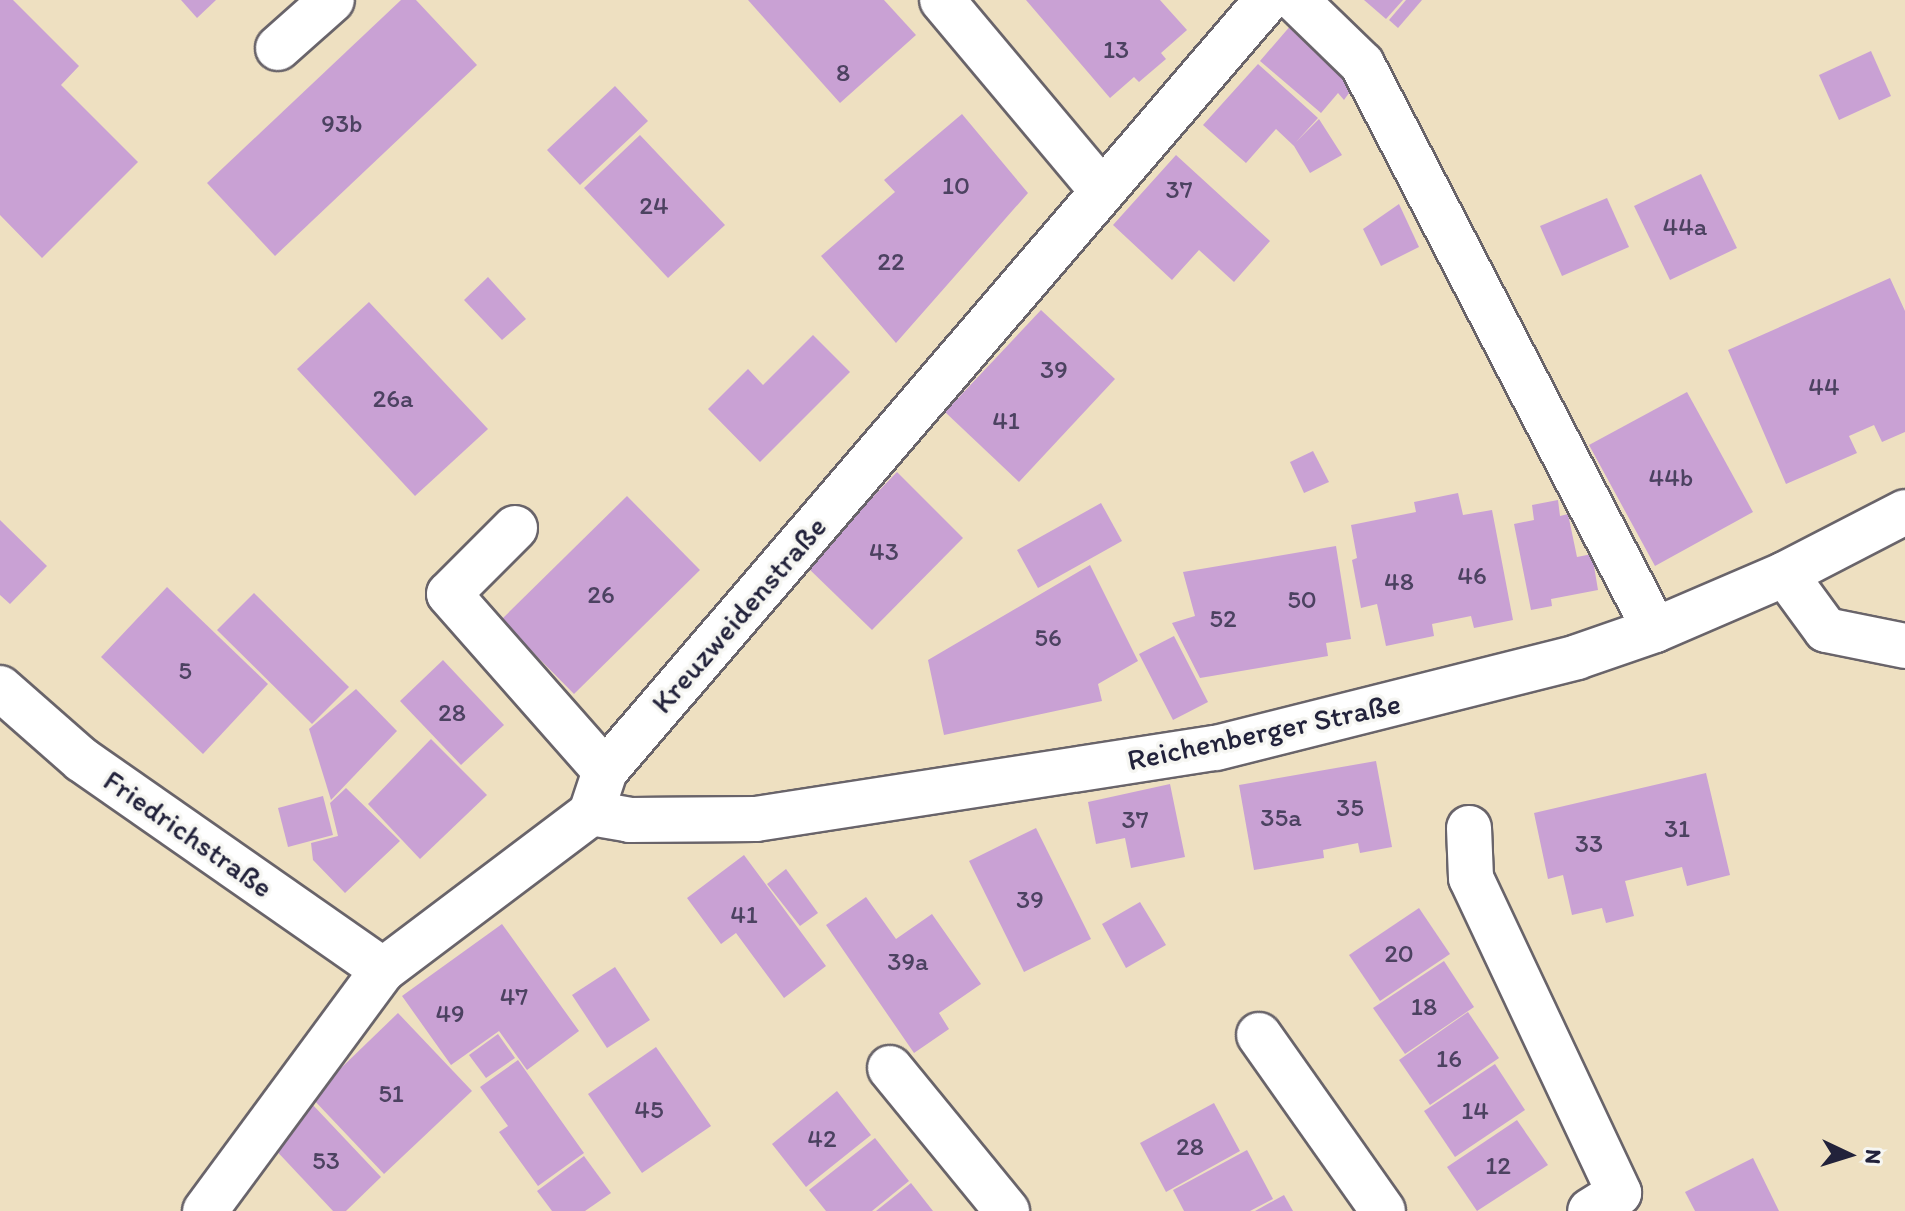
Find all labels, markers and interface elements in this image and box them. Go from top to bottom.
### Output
house number: 13 [1103,34,1129,66]
house number: 8 [836,57,850,89]
house number: 93b [321,108,363,140]
house number: 10 [942,170,970,202]
house number: 37 [1165,174,1193,206]
house number: 24 [639,190,669,222]
house number: 44a [1663,211,1707,243]
house number: 22 [877,246,905,278]
house number: 39 [1040,354,1068,386]
house number: 44 [1808,371,1840,403]
house number: 26a [373,383,413,415]
house number: 41 [992,405,1020,437]
house number: 44b [1649,462,1693,494]
street label: Kreuzweidenstraße [644,509,834,721]
house number: 43 [869,536,899,568]
house number: 46 [1457,560,1487,592]
house number: 48 [1384,566,1414,598]
house number: 26 [587,579,615,611]
house number: 50 [1287,584,1317,616]
house number: 52 [1209,603,1237,635]
house number: 56 [1034,622,1062,654]
house number: 5 [178,655,192,687]
street label: Reichenberger Straße [1124,685,1404,779]
house number: 28 [438,697,466,729]
street label: Friedrichstraße [96,762,280,906]
house number: 35 [1336,792,1364,824]
house number: 35a [1260,802,1302,834]
house number: 37 [1121,804,1149,836]
house number: 31 [1664,813,1690,845]
house number: 33 [1575,828,1603,860]
house number: 39 [1016,884,1044,916]
house number: 41 [730,899,758,931]
house number: 20 [1384,938,1414,970]
house number: 39a [887,946,929,978]
house number: 47 [500,981,528,1013]
house number: 18 [1411,991,1437,1023]
house number: 49 [435,998,465,1030]
house number: 16 [1436,1043,1462,1075]
house number: 51 [378,1078,404,1110]
house number: 45 [634,1094,664,1126]
house number: 14 [1461,1095,1489,1127]
north arrow [1809,1115,1889,1195]
house number: 42 [807,1123,837,1155]
house number: 28 [1176,1131,1204,1163]
house number: 53 [312,1145,340,1177]
text: N [1859,1148,1887,1165]
house number: 12 [1485,1150,1511,1182]

